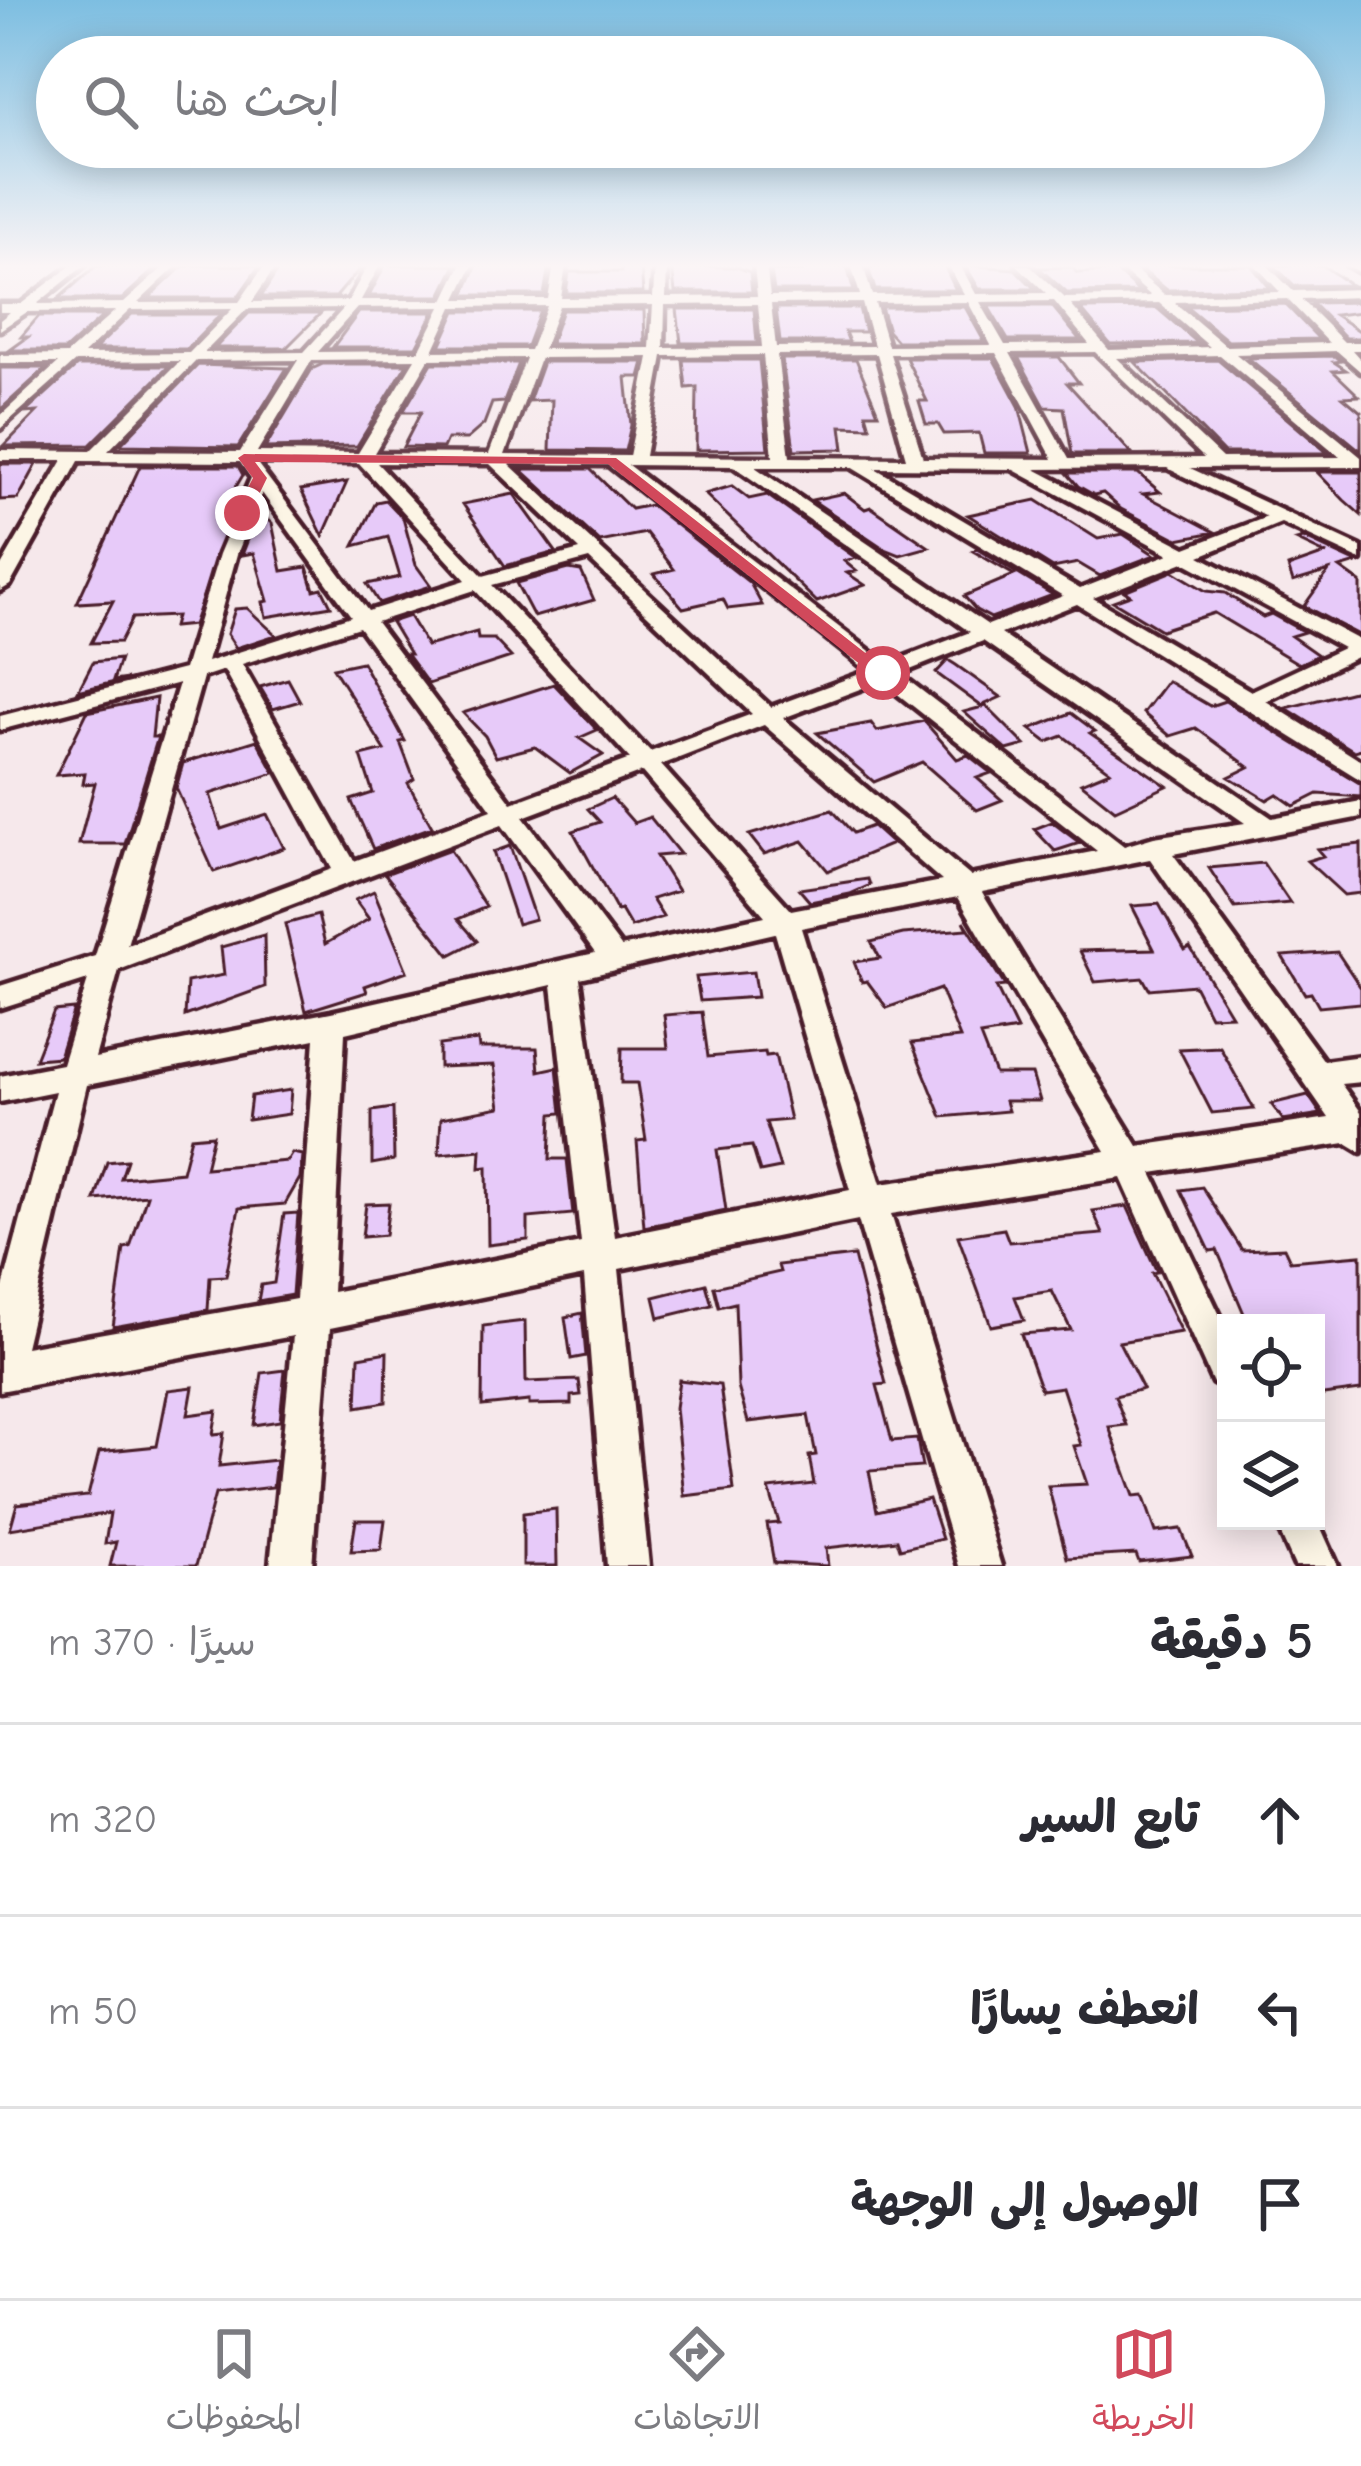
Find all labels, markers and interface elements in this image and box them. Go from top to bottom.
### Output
search box [36,36,1325,168]
icon: search [78,69,144,135]
text: ابحث هنا [174,74,339,126]
route end [215,486,269,540]
route start [856,646,910,700]
map controls [1217,1314,1325,1530]
button: locate [1217,1314,1325,1422]
button: layers [1217,1422,1325,1530]
text: 5 دقيقة [1150,1612,1313,1671]
text: سيرًا · 370 m [48,1620,256,1665]
icon: ahead [1247,1787,1313,1853]
text: تابع السير [1023,1791,1199,1843]
text: 320 m [48,1797,157,1842]
icon: left [1247,1979,1313,2045]
text: انعطف يسارًا [970,1983,1199,2035]
text: 50 m [48,1989,138,2034]
icon: arrive [1247,2171,1313,2237]
text: الوصول إلى الوجهة [851,2175,1199,2227]
tab: المحفوظات [166,2321,302,2447]
tab: الاتجاهات [633,2321,761,2447]
tab: الخريطة [1092,2321,1195,2447]

